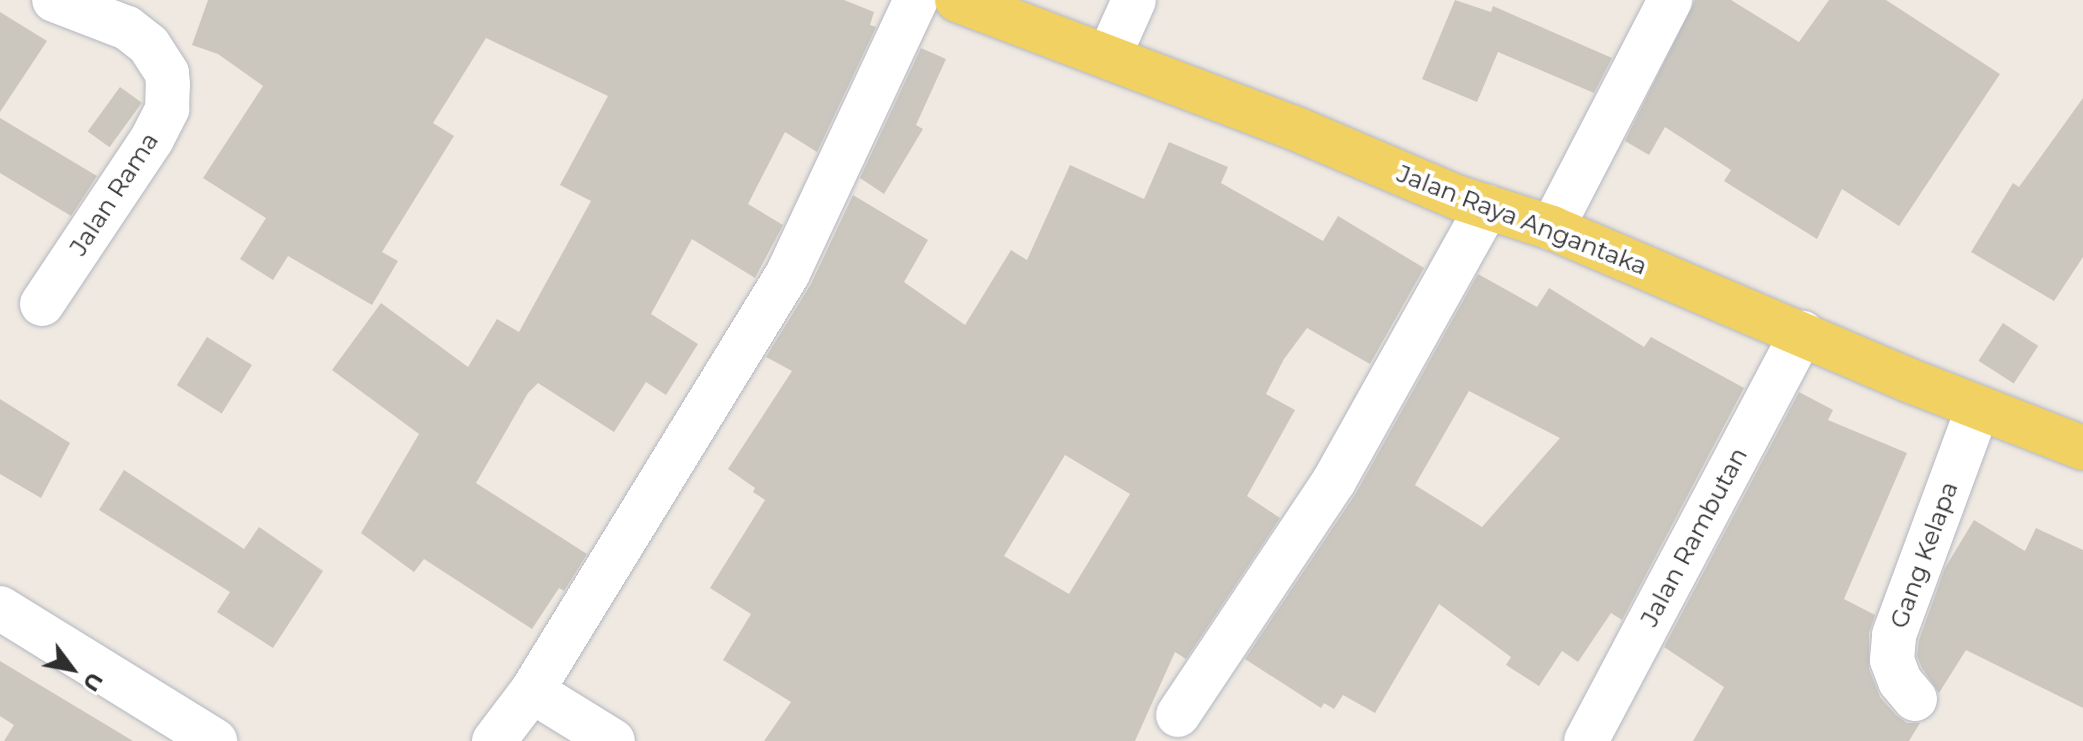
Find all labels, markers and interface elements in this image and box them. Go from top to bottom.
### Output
street label: Jalan Rama [64,127,164,261]
street label: Jalan Raya Angantaka [1393,159,1651,281]
street label: Jalan Rambutan [1635,443,1753,631]
street label: Gang Kelapa [1884,478,1964,632]
north arrow [32,629,112,709]
text: U [77,667,109,696]

